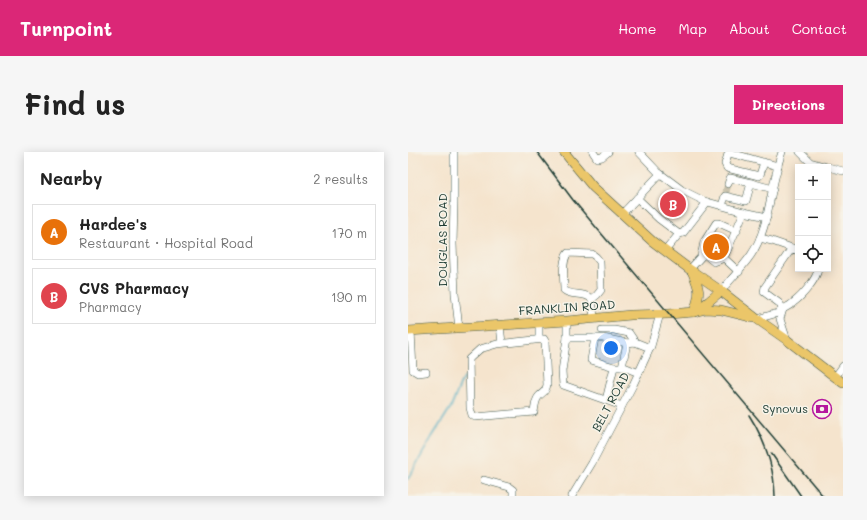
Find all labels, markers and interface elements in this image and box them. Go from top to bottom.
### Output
text: Turnpoint [20,16,112,41]
text: Home [618,19,656,38]
text: Map [678,19,707,38]
text: About [729,19,770,38]
text: Contact [792,19,847,38]
button: Directions [734,85,843,124]
text: Find us [24,86,125,122]
map controls [795,164,831,272]
button: + [795,164,831,200]
text: Nearby [40,167,102,189]
text: 2 results [313,170,368,187]
pin: B [660,189,686,219]
street label: DOUGLAS ROAD [434,193,450,287]
button: − [795,200,831,236]
text: Hardee's [79,214,147,234]
text: A [49,224,59,241]
text: 170 m [331,224,367,241]
pin: A [703,232,729,262]
text: Restaurant · Hospital Road [79,234,253,251]
button: locate [795,236,831,272]
text: CVS Pharmacy [79,278,189,298]
text: B [50,288,58,305]
text: 190 m [331,288,367,305]
street label: FRANKLIN ROAD [518,296,616,318]
text: Pharmacy [79,298,142,315]
your location [601,338,621,358]
street label: BELT ROAD [588,369,632,434]
bank icon: Synovus [811,398,833,420]
place label: Synovus [762,400,808,416]

